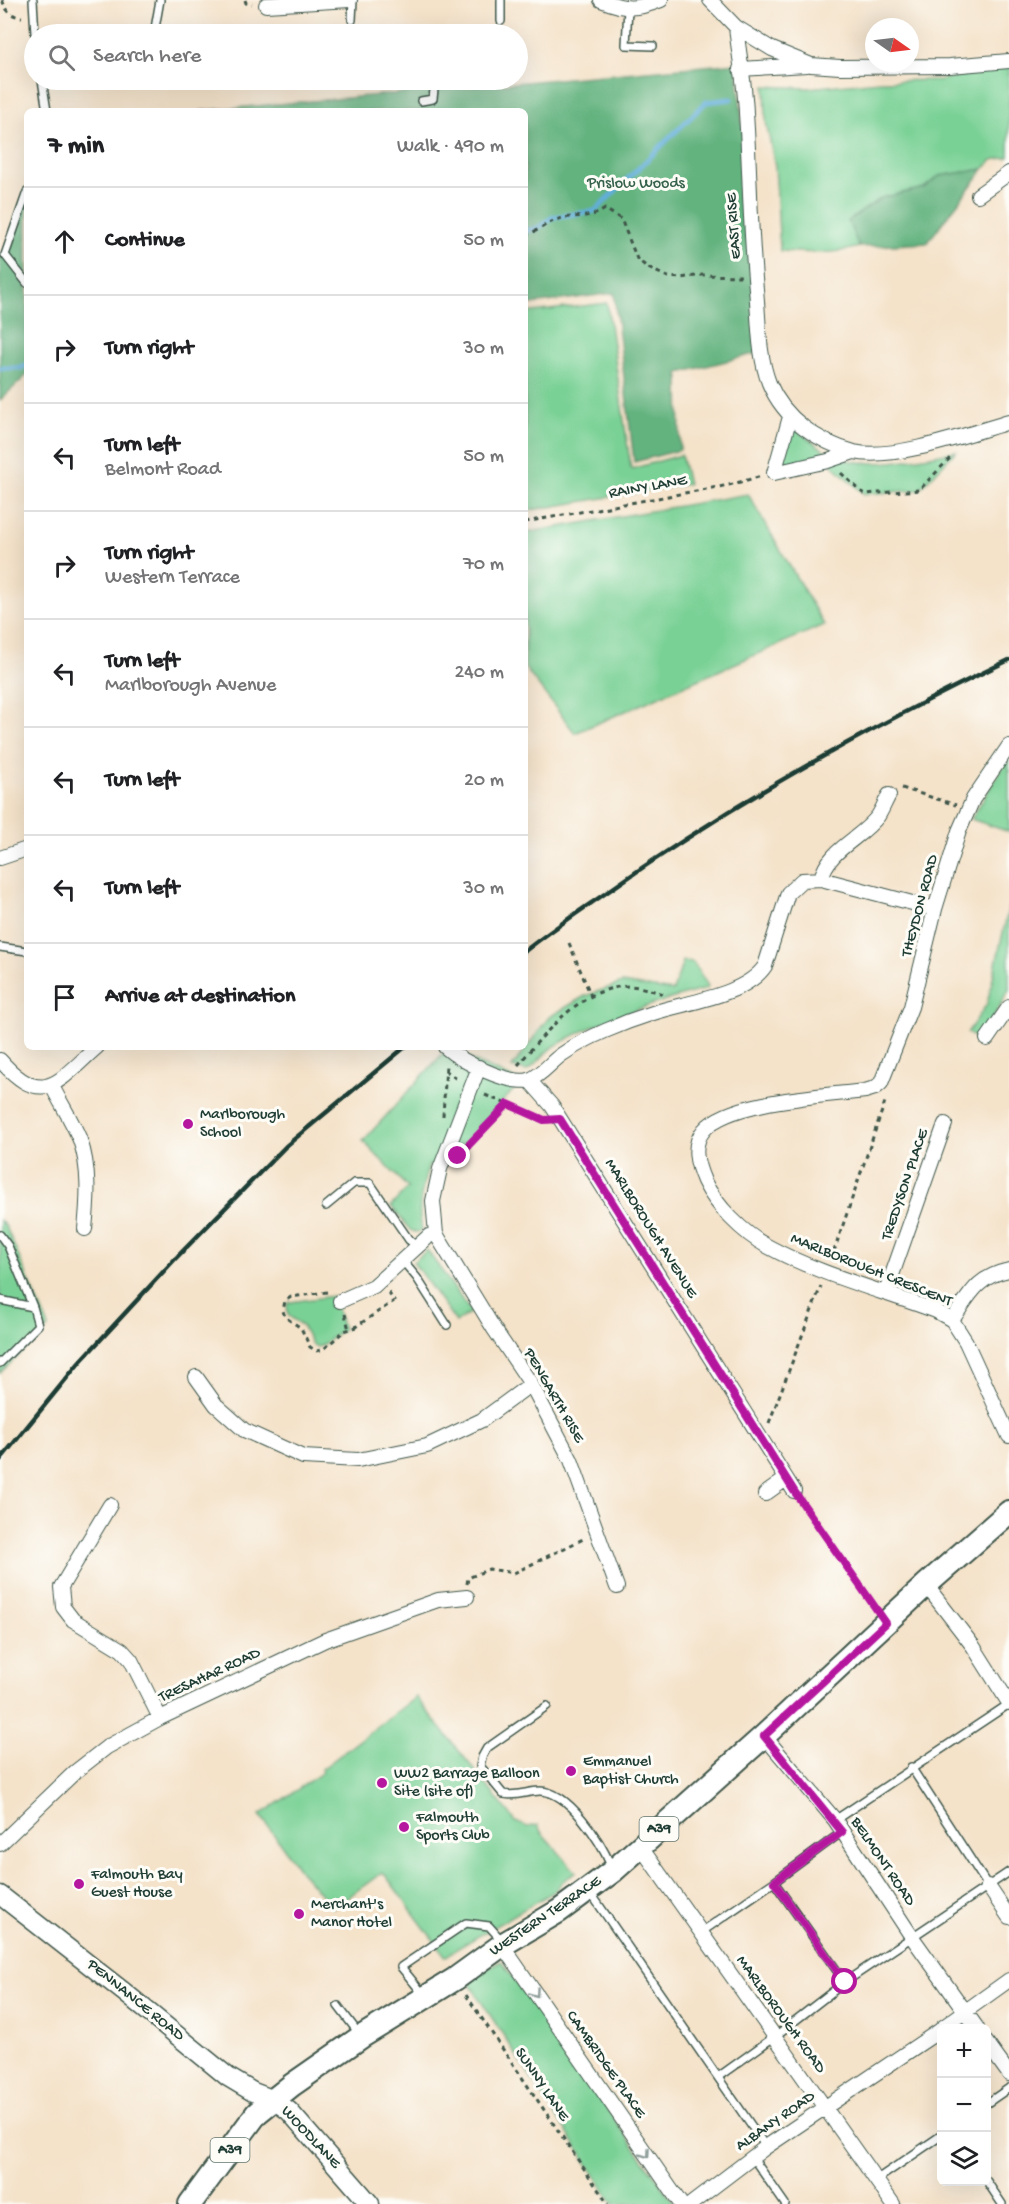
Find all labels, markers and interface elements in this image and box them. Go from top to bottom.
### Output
north arrow [865,18,919,72]
search box [24,24,528,90]
icon: search [45,41,78,74]
text: Search here [93,44,201,70]
text: 7 min [48,132,104,163]
text: Walk · 490 m [397,136,504,159]
park label: Prislow Woods [586,175,686,194]
street label: EAST RISE [723,191,747,260]
icon: ahead [48,225,81,258]
text: Continue [105,228,185,254]
text: 50 m [463,230,504,253]
icon: right [48,333,81,366]
text: Turn right [105,336,193,362]
text: 30 m [463,338,504,361]
text: Turn left [105,433,179,459]
icon: left [48,441,81,474]
text: 50 m [463,446,504,469]
text: Belmont Road [105,459,221,482]
street label: RAINY LANE [607,472,690,504]
text: Turn right [105,541,193,567]
icon: right [48,549,81,582]
text: 70 m [463,554,504,577]
text: Western Terrace [105,567,240,590]
text: Turn left [105,649,179,675]
icon: left [48,657,81,690]
text: 240 m [454,662,504,685]
text: Marlborough Avenue [105,675,276,698]
icon: left [48,765,81,798]
text: Turn left [105,768,179,794]
text: 20 m [464,770,504,793]
street label: THEYDON ROAD [898,852,944,960]
icon: left [48,873,81,906]
text: Turn left [105,876,179,902]
text: 30 m [463,878,504,901]
icon: arrive [48,981,81,1014]
text: Arrive at destination [105,984,295,1010]
place label: Marlborough School [200,1106,286,1143]
marker: Marlborough School [181,1117,195,1131]
street label: TREDYSON PLACE [878,1126,934,1244]
route end [444,1142,470,1168]
street label: MARLBOROUGH AVENUE [599,1156,701,1303]
street label: MARLBOROUGH CRESCENT [787,1230,955,1312]
street label: PENGARTH RISE [518,1345,588,1447]
street label: TRESAHAR ROAD [155,1644,264,1708]
place label: Emmanuel Baptist Church [582,1753,679,1790]
marker: Emmanuel Baptist Church [564,1764,578,1778]
place label: WW2 Barrage Balloon Site (site of) [394,1765,540,1802]
marker: WW2 Barrage Balloon Site (site of) [375,1776,389,1790]
place label: Falmouth Sports Club [415,1809,490,1846]
street label: BELMONT ROAD [845,1813,919,1910]
road number: A39 [640,1817,678,1841]
marker: Falmouth Sports Club [397,1820,411,1834]
place label: Falmouth Bay Guest House [90,1866,183,1903]
street label: WESTERN TERRACE [487,1872,606,1961]
marker: Falmouth Bay Guest House [72,1877,86,1891]
place label: Merchant's Manor Hotel [311,1896,392,1933]
marker: Merchant's Manor Hotel [292,1907,306,1921]
street label: MARLBOROUGH ROAD [731,1952,829,2078]
street label: PENNANCE ROAD [82,1955,188,2046]
route start [831,1968,857,1994]
one-way arrow [528,1987,539,1998]
street label: CAMBRIDGE PLACE [561,2008,650,2123]
map controls [937,2024,991,2186]
button: + [937,2024,991,2078]
street label: SUNNY LANE [510,2045,573,2126]
button: − [937,2078,991,2132]
street label: ALBANY ROAD [733,2087,820,2156]
street label: WOODLANE [276,2103,345,2174]
button: layers [937,2132,991,2186]
road number: A39 [210,2138,250,2162]
one-way arrow [639,2147,650,2158]

